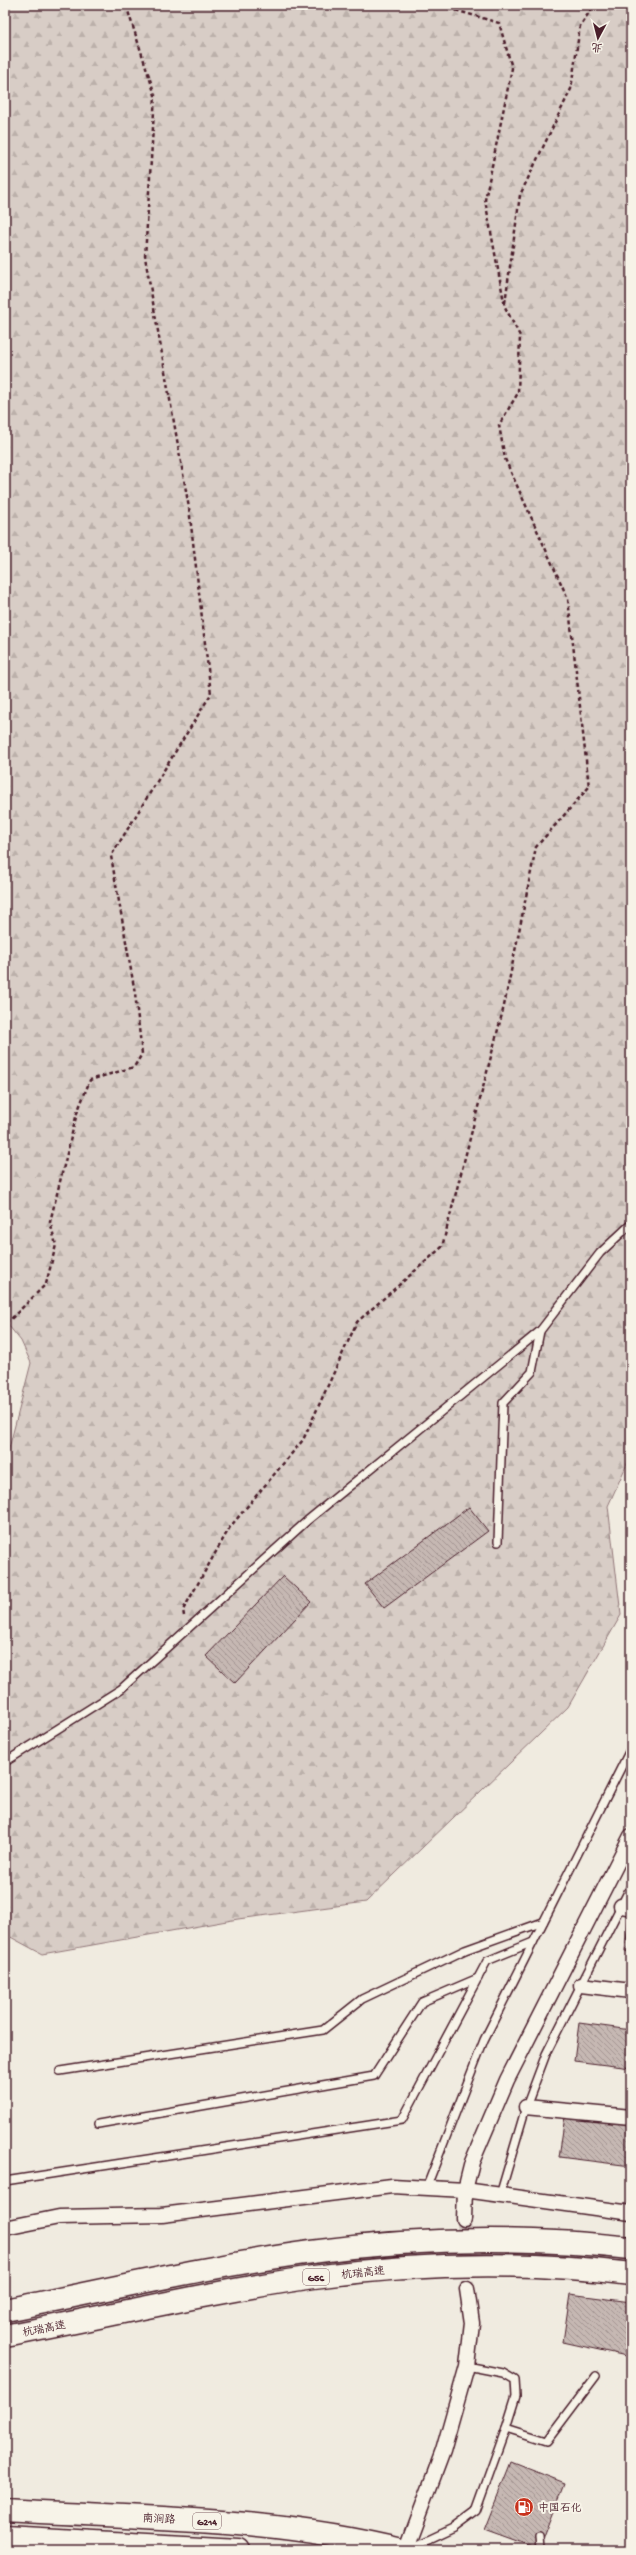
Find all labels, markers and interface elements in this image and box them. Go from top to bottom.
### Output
north arrow [578,18,618,58]
text: 北 [591,39,603,53]
street label: 杭瑞高速 [340,2264,386,2282]
road number: G56 [303,2269,329,2285]
street label: 杭瑞高速 [21,2318,67,2340]
fuel station icon: 中国石化 [513,2496,535,2518]
place label: 中国石化 [538,2502,582,2515]
street label: 南涧路 [142,2511,176,2527]
road number: G214 [193,2513,221,2529]

